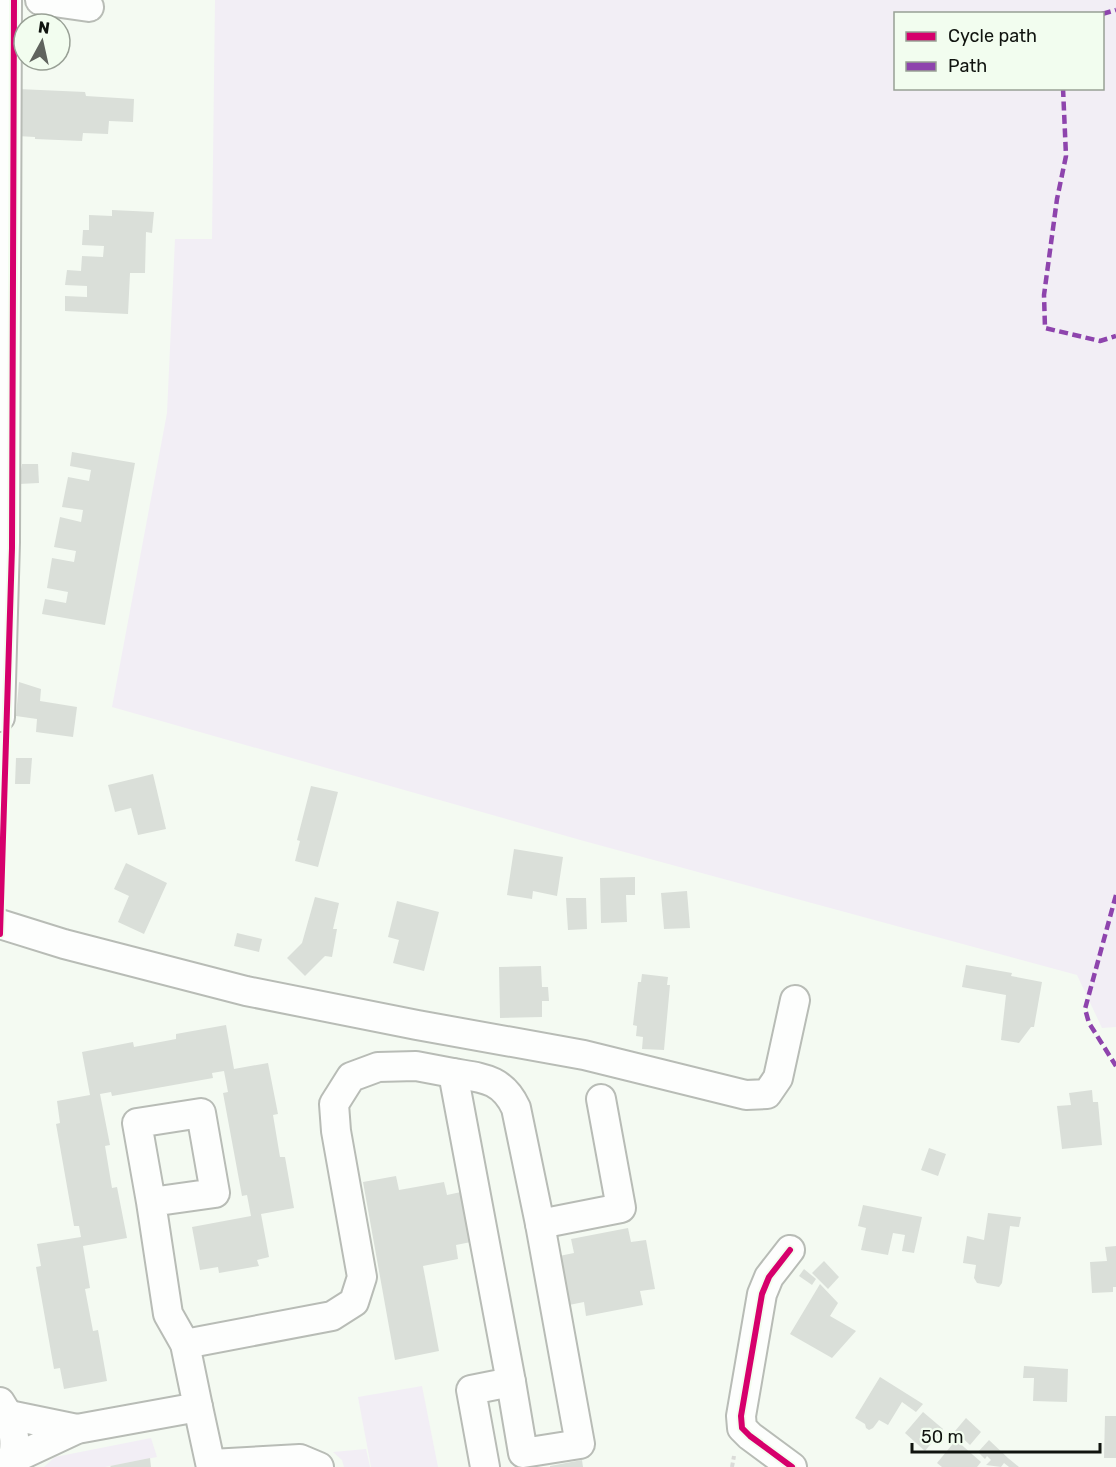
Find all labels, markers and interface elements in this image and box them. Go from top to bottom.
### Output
north arrow [12,12,72,72]
legend [894,12,1104,90]
text: N [37,17,51,38]
text: Cycle path [948,25,1037,47]
text: Path [948,55,987,77]
scale bar [912,1416,1100,1454]
text: 50 m [921,1426,964,1448]

